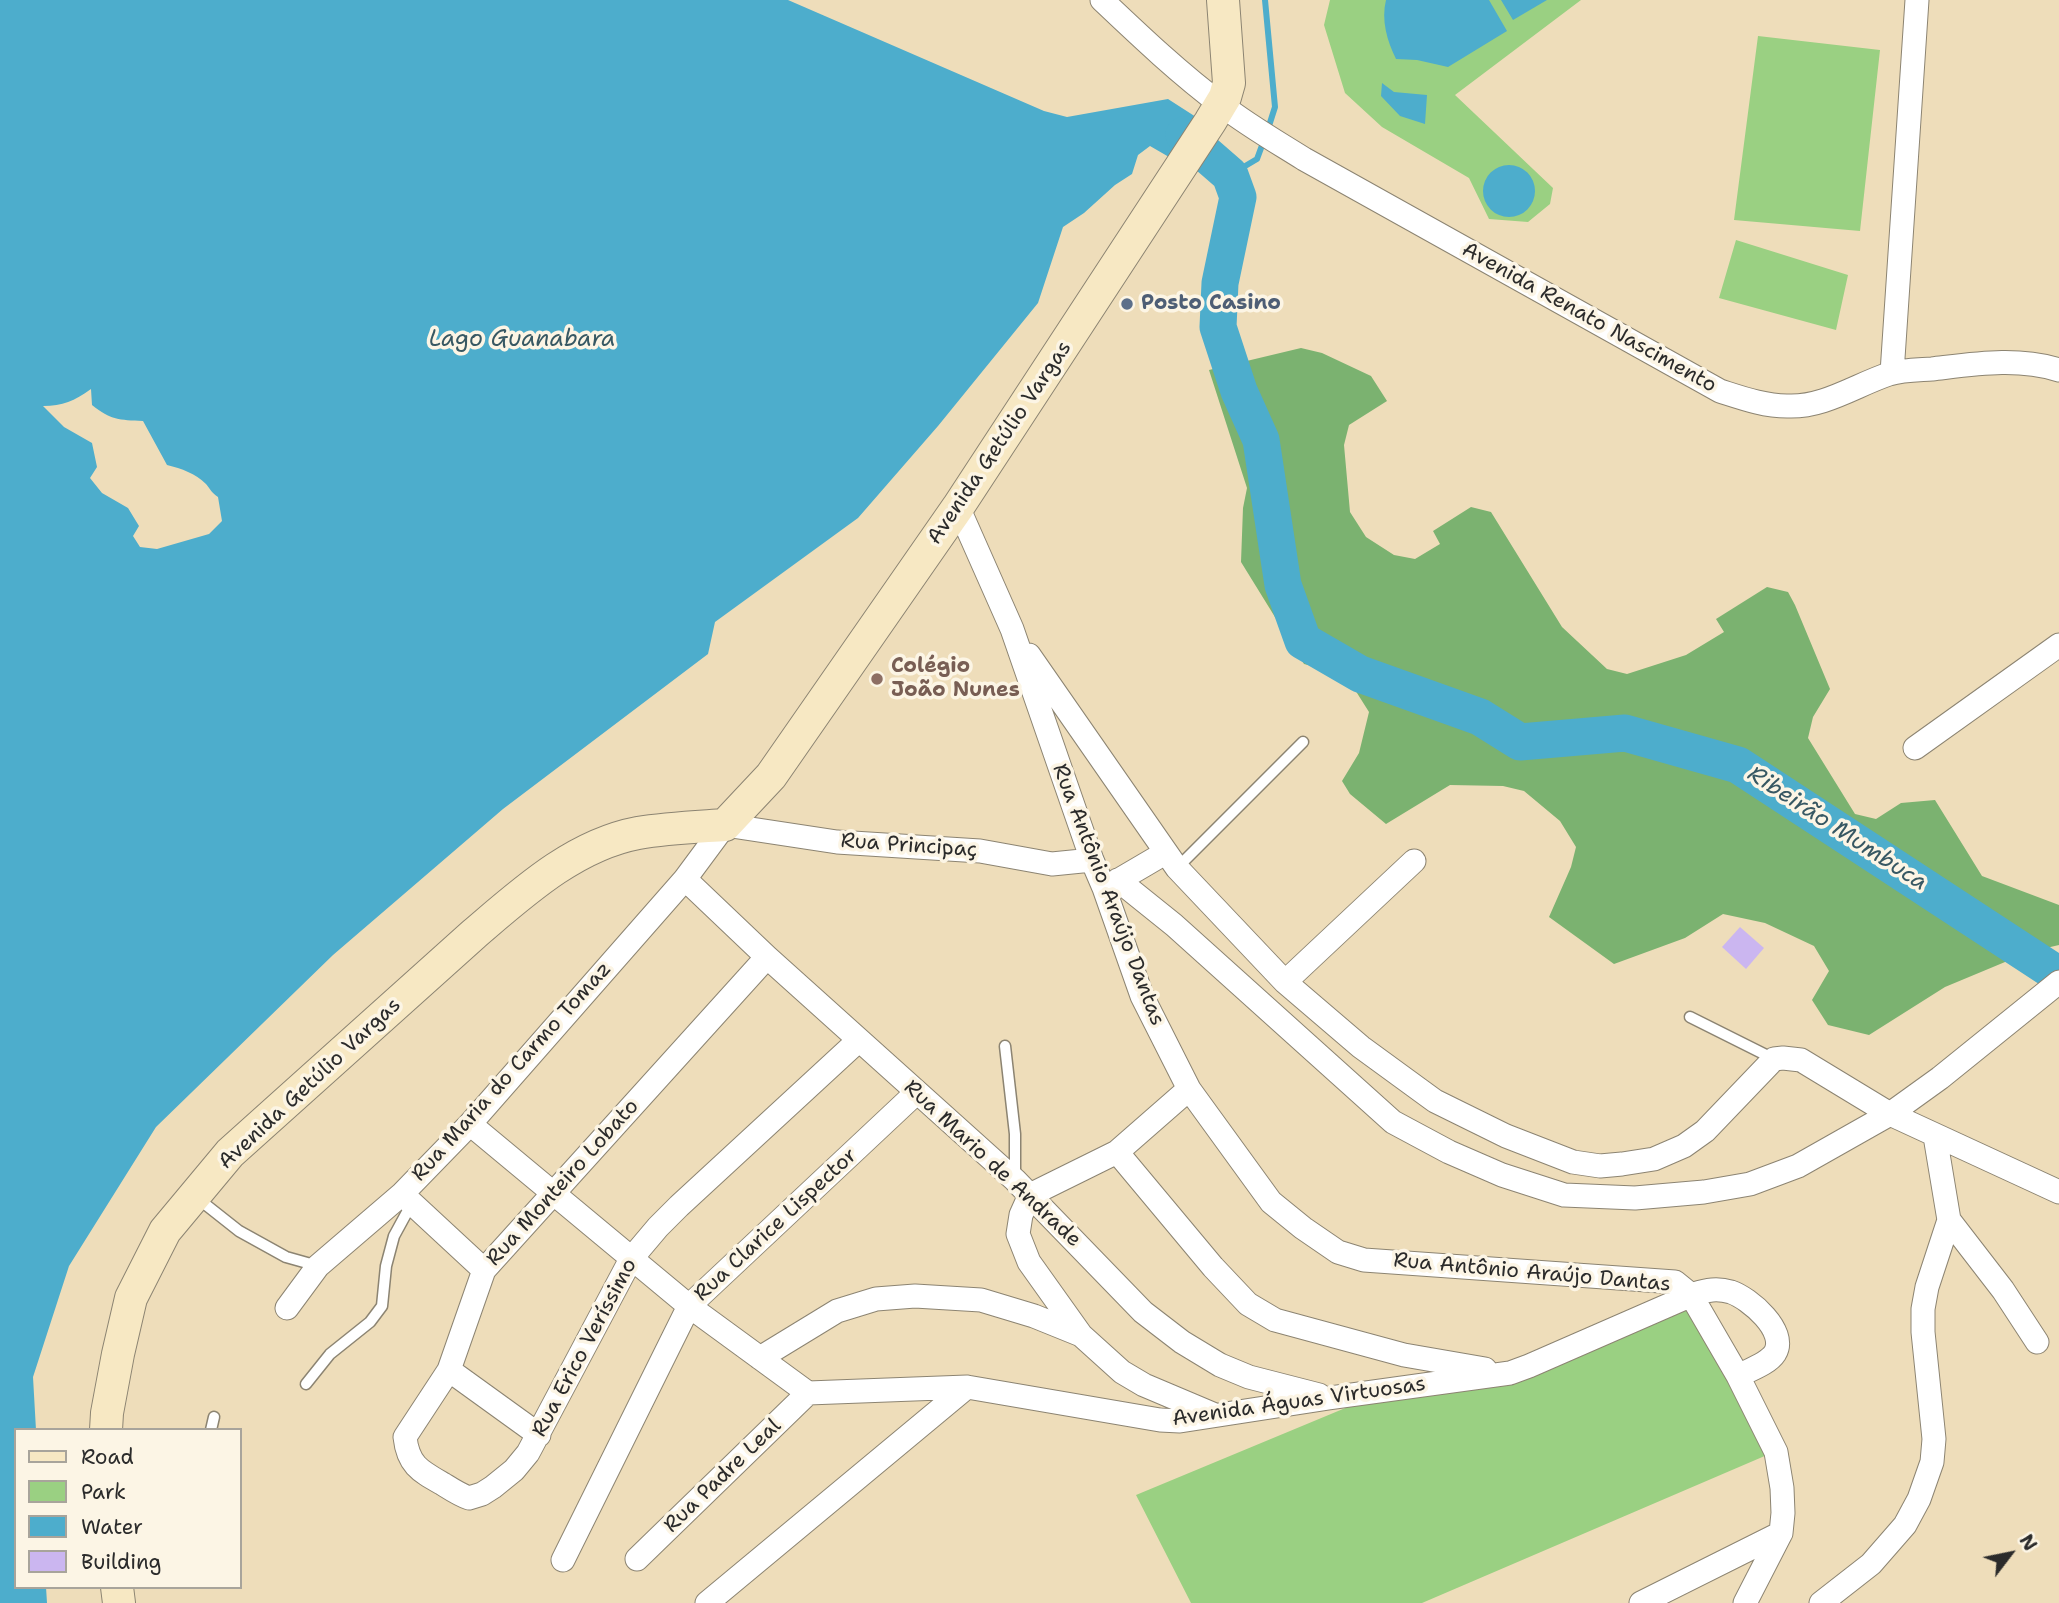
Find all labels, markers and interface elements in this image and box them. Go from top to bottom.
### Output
street label: Avenida Renato Nascimento [1457,237,1721,399]
place label: Posto Casino [1141,291,1281,317]
marker: Posto Casino [1119,296,1135,312]
water label: Lago Guanabara [429,326,615,354]
street label: Avenida Getúlio Vargas [922,336,1078,550]
place label: Colégio João Nunes [891,654,1020,704]
marker: Colégio João Nunes [869,671,885,687]
street label: Rua Antônio Araújo Dantas [1046,761,1170,1029]
water label: Ribeirão Mumbuca [1742,761,1932,897]
street label: Rua Principaç [840,829,978,863]
street label: Rua Maria do Carmo Tomaz [407,957,617,1187]
street label: Avenida Getúlio Vargas [214,993,406,1175]
street label: Rua Mario de Andrade [898,1075,1086,1253]
street label: Rua Monteiro Lobato [481,1094,645,1272]
street label: Rua Clarice Lispector [689,1143,863,1307]
street label: Rua Antônio Araújo Dantas [1392,1248,1672,1298]
street label: Rua Erico Veríssimo [527,1255,643,1441]
street label: Avenida Águas Virtuosas [1171,1372,1427,1432]
street label: Rua Padre Leal [659,1414,787,1538]
legend [14,1428,242,1589]
text: Road [81,1443,134,1471]
text: Park [81,1478,126,1506]
text: Water [81,1513,143,1541]
north arrow [1975,1519,2045,1589]
text: N [2014,1530,2043,1556]
text: Building [81,1548,161,1576]

